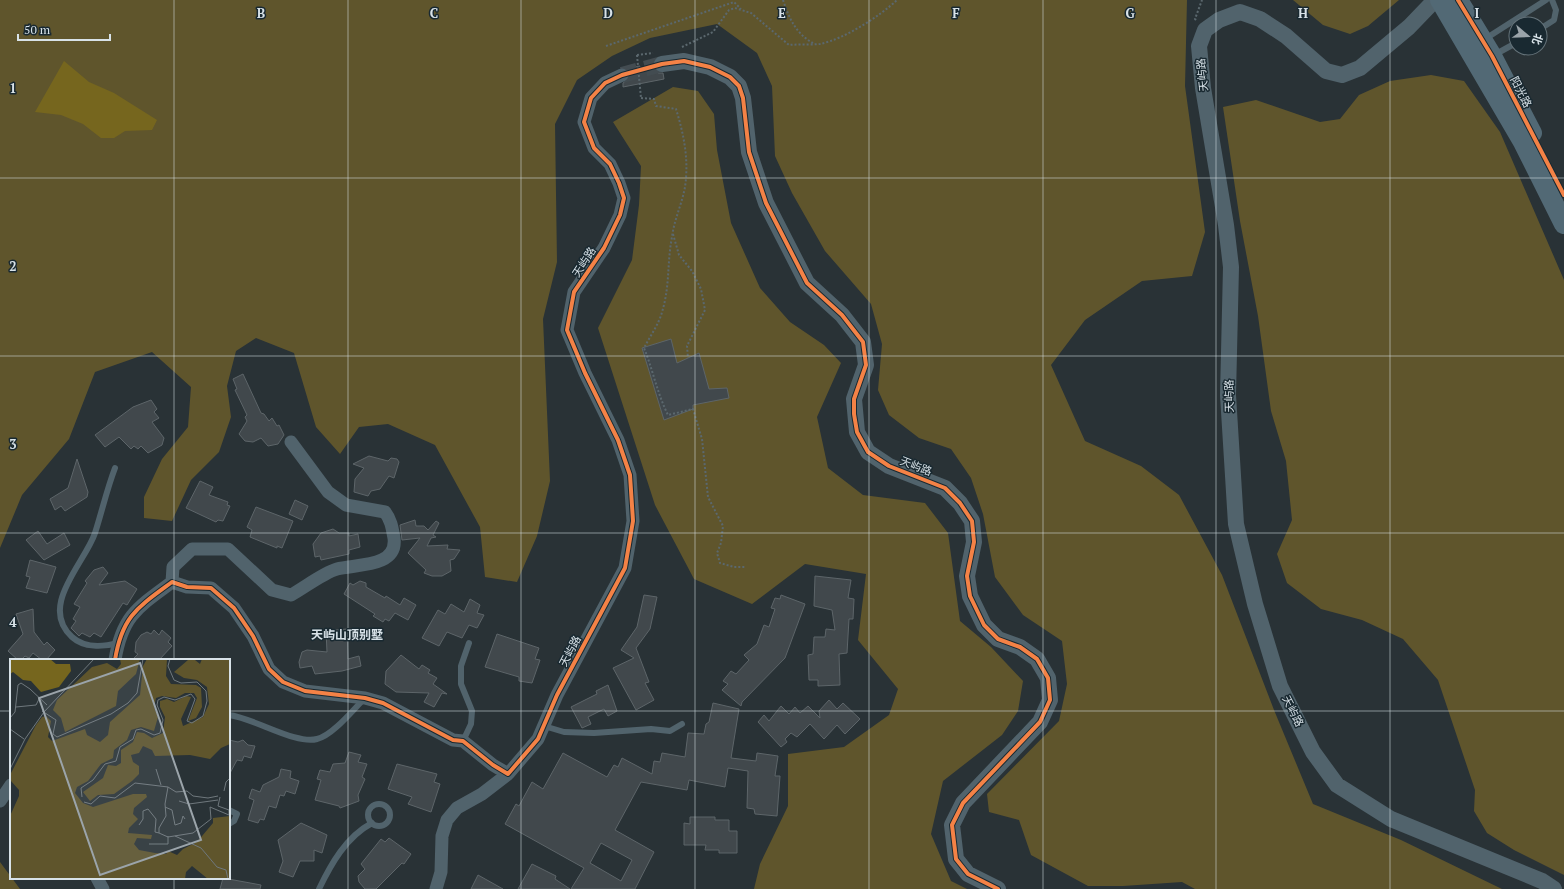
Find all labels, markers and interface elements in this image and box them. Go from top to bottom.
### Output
text: B [257,4,265,22]
text: C [430,4,438,22]
text: D [603,4,613,22]
text: E [778,4,786,22]
text: F [952,4,960,22]
text: G [1125,4,1135,22]
text: H [1298,4,1308,22]
text: I [1475,4,1480,22]
scale bar [18,16,110,42]
north arrow [1508,16,1548,56]
text: 50 m [24,22,51,37]
text: 北 [1529,32,1546,47]
street label: 天屿路 [1193,58,1211,92]
street label: 阳光路 [1507,74,1535,110]
text: 1 [9,79,17,97]
street label: 天屿路 [569,244,599,280]
text: 2 [9,257,17,275]
street label: 天屿路 [1222,379,1236,413]
text: 3 [9,435,17,453]
street label: 天屿路 [898,454,934,478]
text: 4 [9,613,17,631]
district label: 天屿山顶别墅 [311,627,383,642]
street label: 天屿路 [556,633,584,669]
inset map [10,659,230,879]
street label: 天屿路 [1279,693,1307,729]

